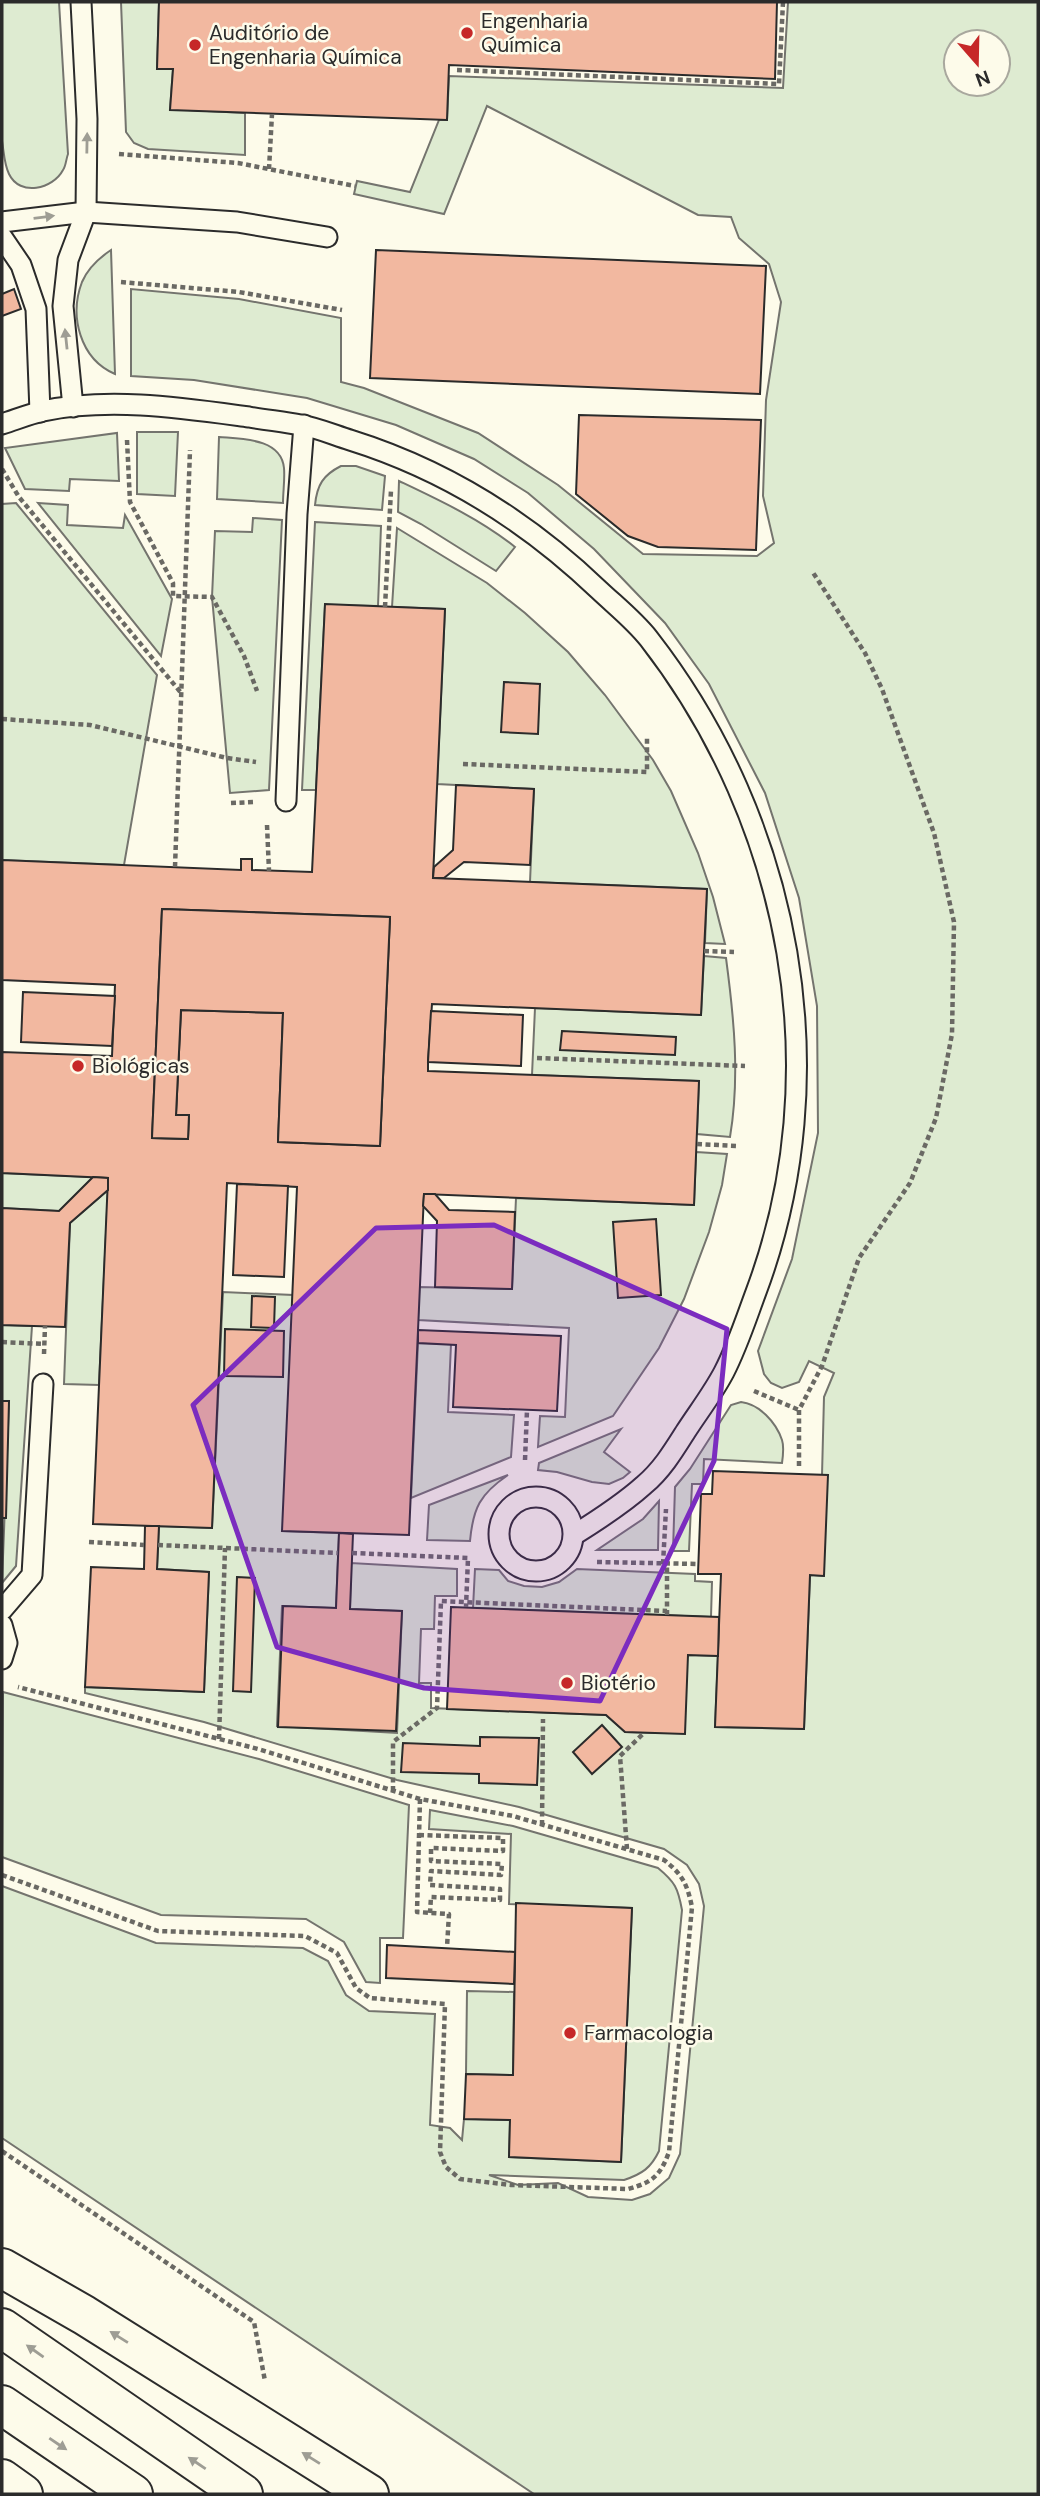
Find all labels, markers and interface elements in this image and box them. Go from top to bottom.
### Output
place label: Engenharia Química [481,7,588,59]
place label: Auditório de Engenharia Química [209,19,402,71]
marker: Engenharia Química [459,25,475,41]
north arrow [942,28,1012,98]
marker: Auditório de Engenharia Química [187,37,203,53]
text: N [972,64,993,93]
one-way arrow [81,132,93,154]
one-way arrow [33,211,55,222]
one-way arrow [61,328,72,350]
place label: Biológicas [92,1052,190,1080]
marker: Biológicas [70,1058,86,1074]
place label: Biotério [581,1669,656,1697]
marker: Biotério [559,1675,575,1691]
place label: Farmacologia [584,2019,713,2047]
marker: Farmacologia [562,2025,578,2041]
one-way arrow [109,2330,128,2343]
one-way arrow [26,2344,44,2358]
one-way arrow [49,2437,67,2451]
one-way arrow [301,2452,320,2465]
one-way arrow [187,2457,207,2470]

